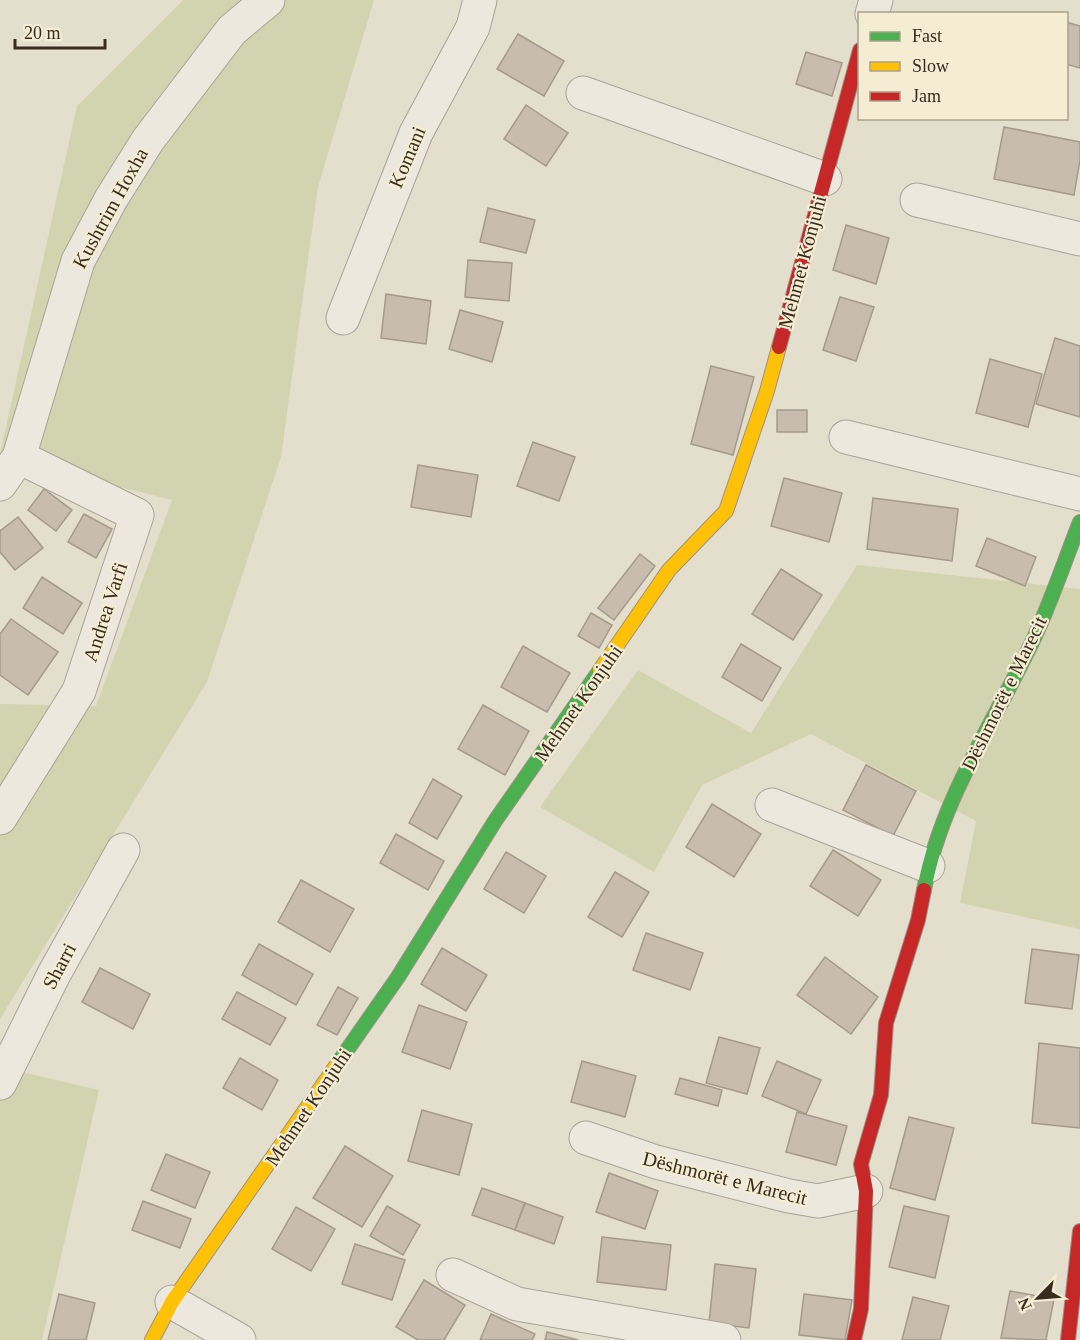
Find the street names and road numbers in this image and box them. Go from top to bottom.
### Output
street label: Komani [384,123,430,191]
street label: Kushtrim Hoxha [68,144,152,272]
street label: Mehmet Konjuhi [774,192,831,331]
street label: Andrea Varfi [79,559,132,665]
street label: Dëshmorët e Marecit [957,612,1051,774]
street label: Mehmet Konjuhi [530,640,627,766]
street label: Sharri [38,939,80,993]
street label: Mehmet Konjuhi [261,1044,357,1171]
street label: Dëshmorët e Marecit [640,1147,810,1209]

